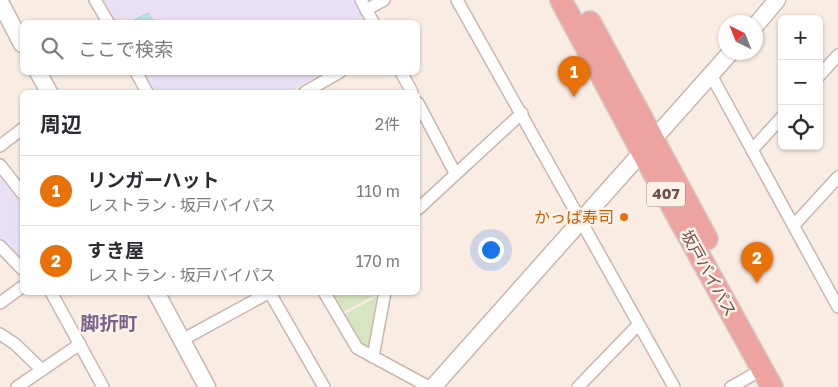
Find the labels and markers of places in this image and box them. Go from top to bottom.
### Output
pin: 1 [558,56,590,97]
place label: かっぱ寿司 [534,207,614,227]
marker: かっぱ寿司 [618,211,630,223]
pin: 2 [741,242,773,283]

